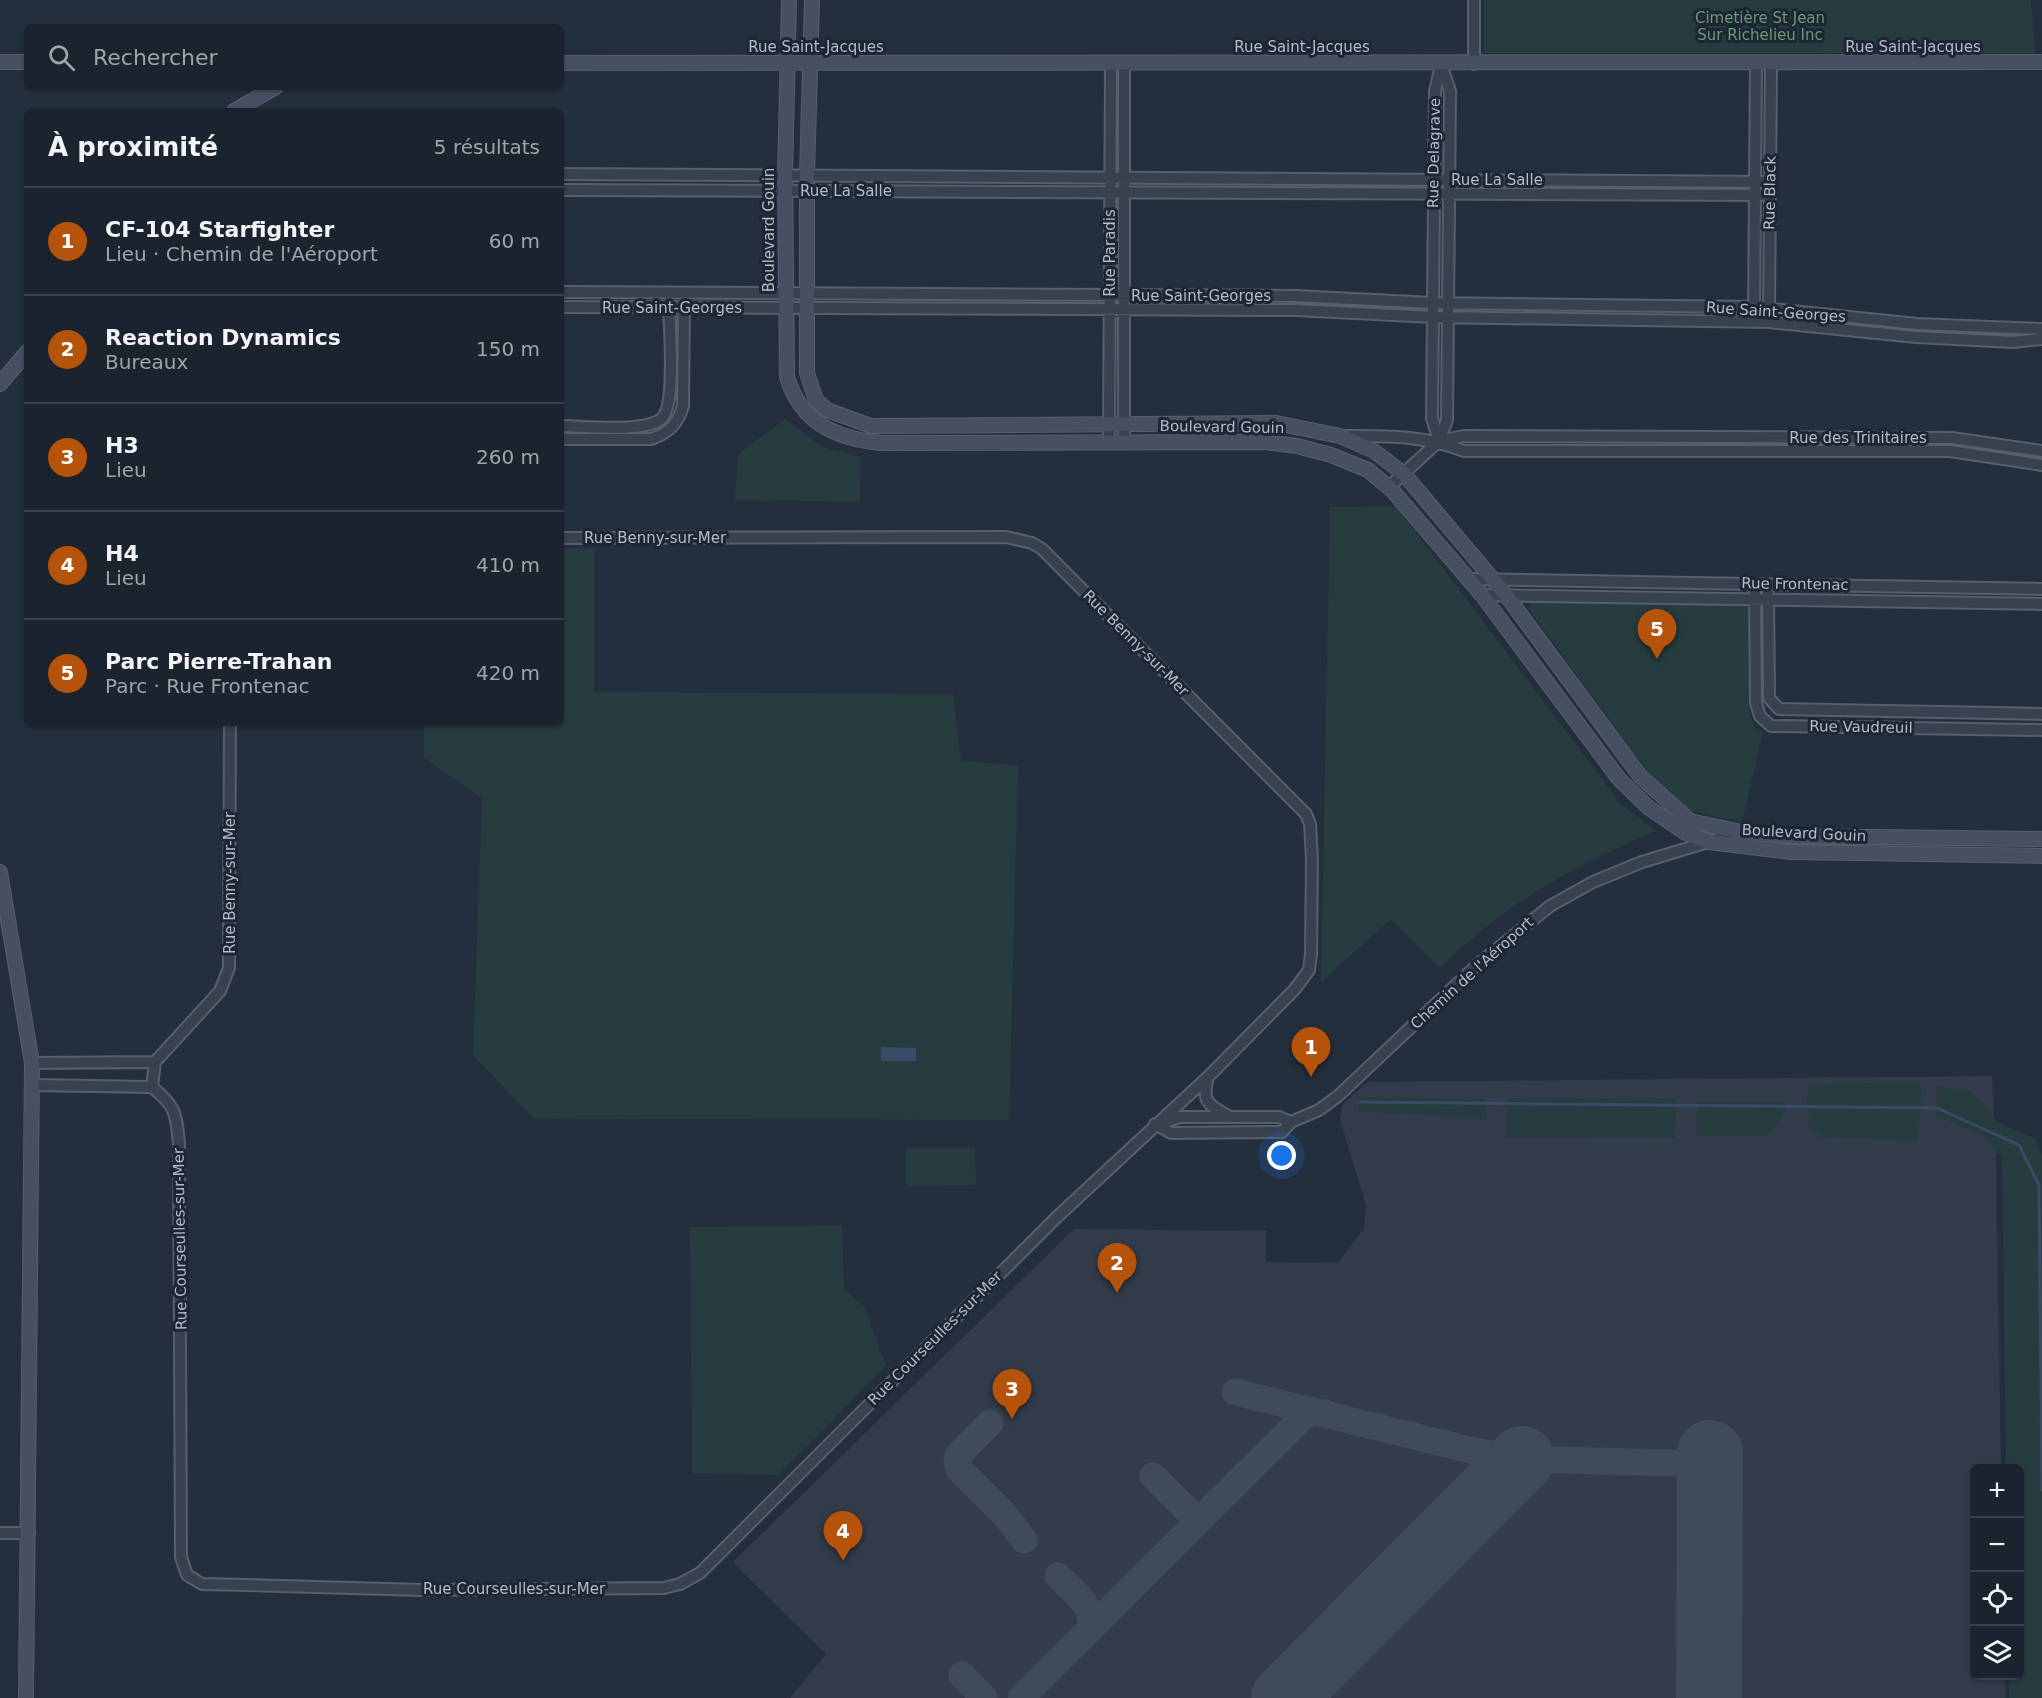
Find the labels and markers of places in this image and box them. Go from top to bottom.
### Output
pin: 5 [1638,610,1676,659]
pin: 1 [1292,1028,1330,1077]
pin: 2 [1098,1244,1136,1293]
pin: 3 [992,1370,1032,1419]
pin: 4 [824,1512,862,1561]

